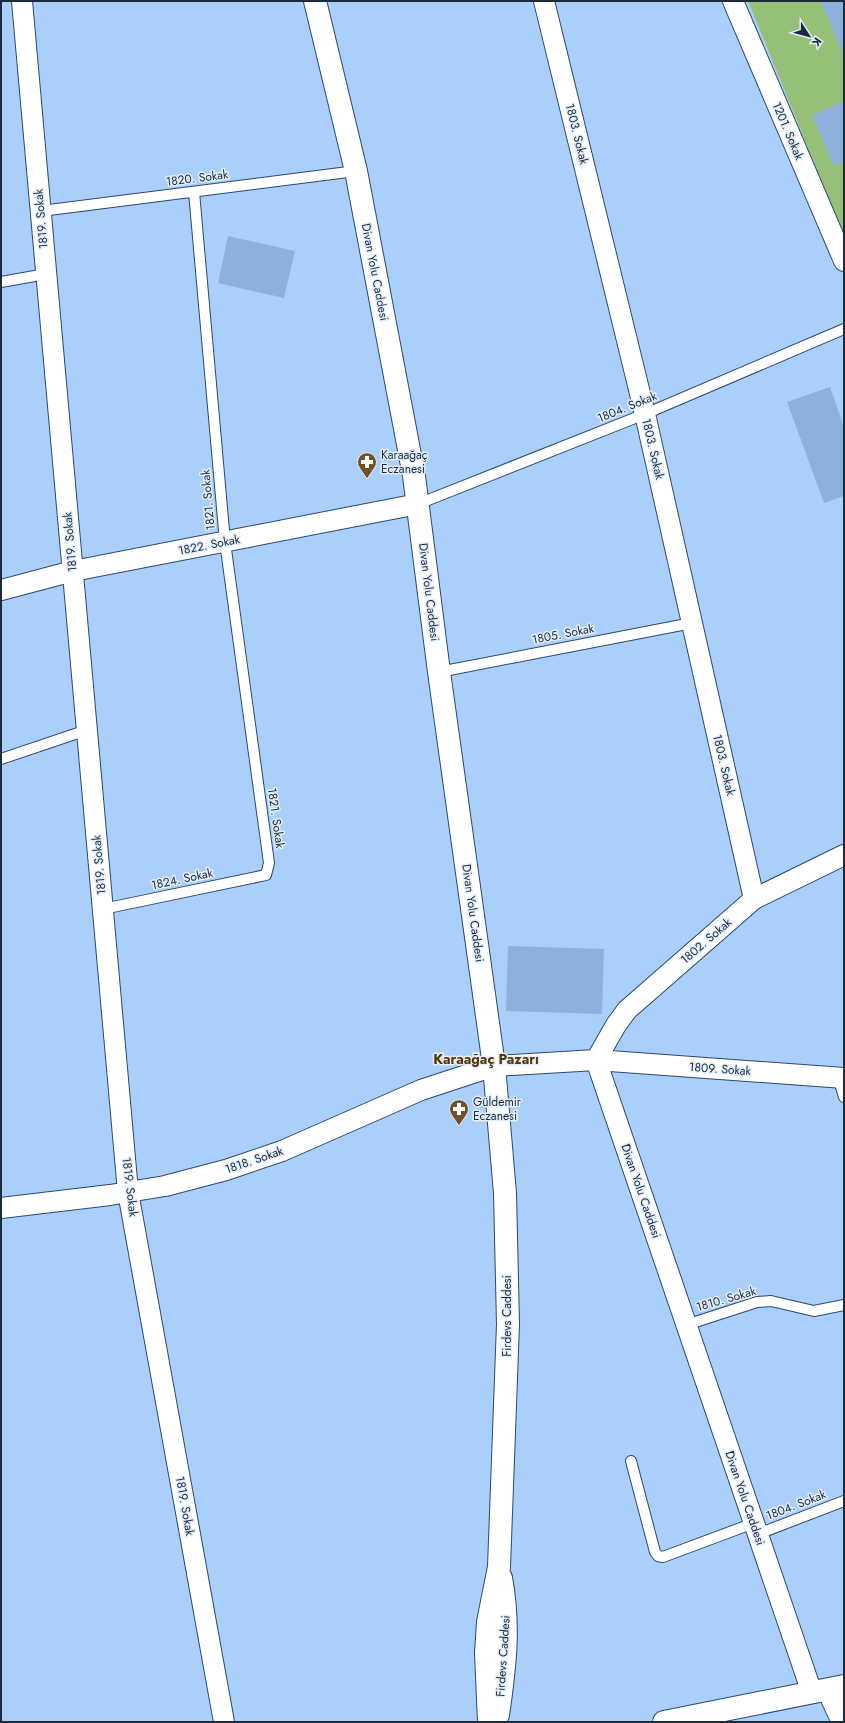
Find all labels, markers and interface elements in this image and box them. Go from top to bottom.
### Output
north arrow [789,16,829,56]
text: K [808,34,826,50]
street label: 1201. Sokak [768,99,809,163]
street label: 1803. Sokak [561,102,593,167]
street label: 1820. Sokak [165,165,230,191]
street label: 1819. Sokak [29,188,53,250]
street label: Divan Yolu Caddesi [357,222,393,322]
street label: 1804. Sokak [595,387,660,427]
street label: 1803. Sokak [637,417,669,482]
place label: Karaağaç Eczanesi [381,446,428,478]
pharmacy icon: Karaağaç Eczanesi [356,451,378,479]
street label: 1821. Sokak [196,468,220,531]
street label: 1819. Sokak [58,511,82,573]
street label: 1822. Sokak [177,530,242,560]
street label: Divan Yolu Caddesi [414,542,444,642]
street label: 1805. Sokak [531,619,596,649]
street label: 1803. Sokak [708,733,740,798]
street label: 1821. Sokak [263,787,289,850]
street label: 1819. Sokak [87,834,111,896]
street label: Divan Yolu Caddesi [457,863,489,963]
street label: 1824. Sokak [150,864,215,894]
street label: 1802. Sokak [676,913,736,968]
district label: Karaağaç Pazarı [433,1049,539,1069]
street label: 1809. Sokak [689,1058,752,1080]
place label: Güldemir Eczanesi [473,1093,522,1125]
pharmacy icon: Güldemir Eczanesi [448,1098,470,1126]
street label: 1818. Sokak [223,1141,286,1178]
street label: Divan Yolu Caddesi [616,1141,666,1241]
street label: 1819. Sokak [117,1156,143,1219]
street label: Firdevs Caddesi [498,1275,516,1357]
street label: 1810. Sokak [694,1282,759,1316]
street label: Divan Yolu Caddesi [720,1448,770,1548]
street label: 1819. Sokak [171,1475,199,1538]
street label: 1804. Sokak [763,1485,829,1525]
street label: Firdevs Caddesi [491,1615,515,1697]

